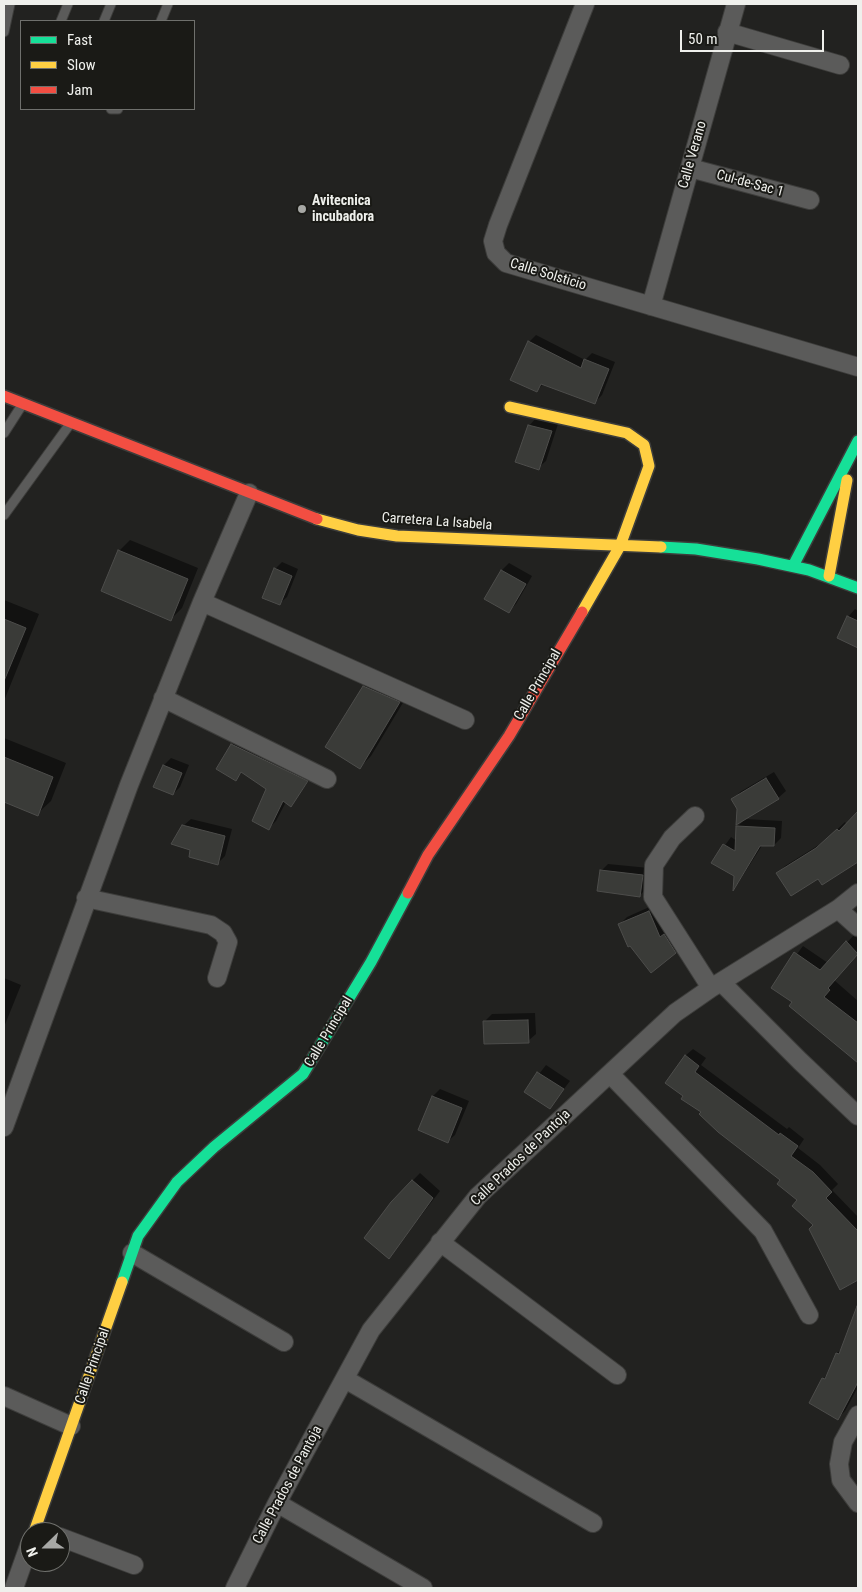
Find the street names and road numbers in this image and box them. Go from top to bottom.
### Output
street label: Calle Verano [675,119,711,191]
street label: Cul-de-Sac 1 [715,167,785,201]
street label: Calle Solsticio [508,255,588,295]
street label: Carretera La Isabela [381,510,493,534]
street label: Calle Principal [511,646,565,724]
street label: Calle Principal [301,994,357,1070]
street label: Calle Prados de Pantoja [468,1106,574,1210]
street label: Calle Principal [72,1326,114,1406]
street label: Calle Prados de Pantoja [250,1423,326,1547]

